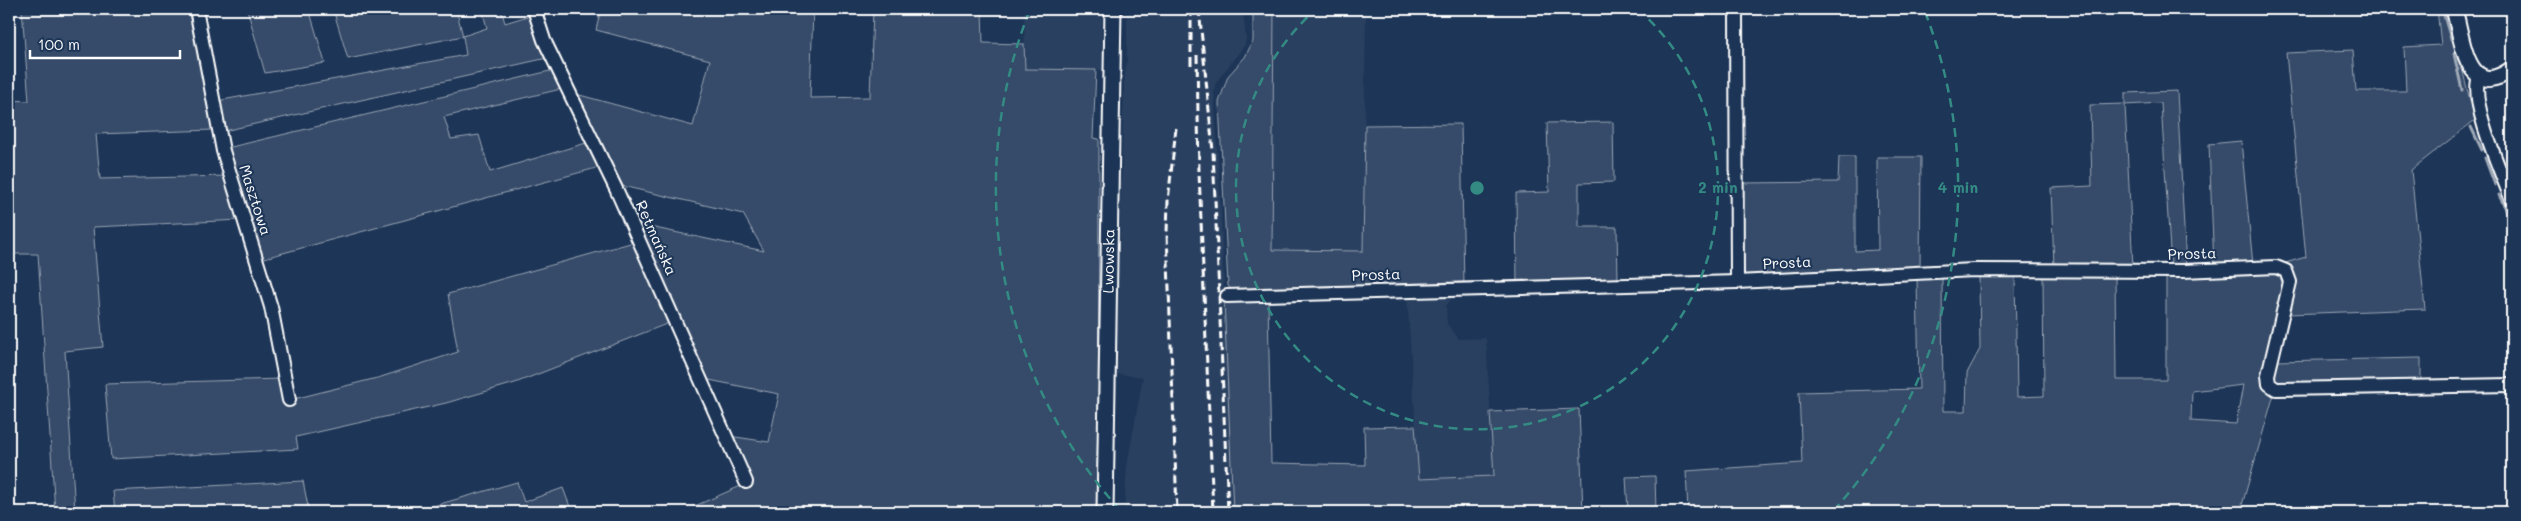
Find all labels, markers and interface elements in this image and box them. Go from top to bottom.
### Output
scale bar [30,28,180,60]
text: 100 m [38,34,80,54]
street label: Masztowa [235,162,277,238]
text: 2 min [1698,177,1738,197]
text: 4 min [1938,177,1978,197]
centre of rings [1468,179,1486,197]
street label: Retmańska [632,197,682,278]
street label: Lwowska [1097,229,1119,294]
street label: Prosta [2167,242,2217,264]
street label: Prosta [1762,251,1812,273]
street label: Prosta [1351,263,1401,285]

